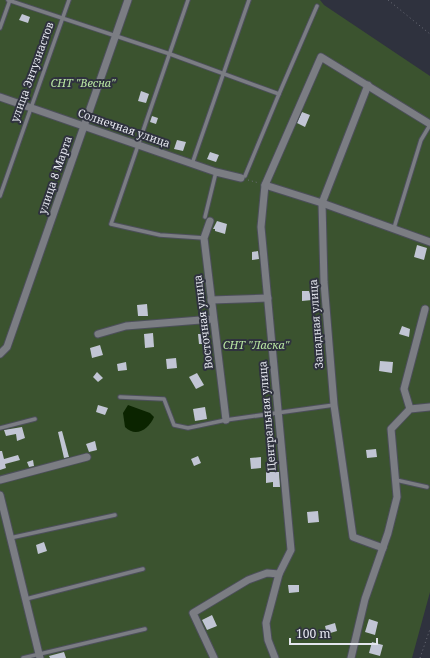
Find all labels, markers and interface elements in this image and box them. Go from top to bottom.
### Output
street label: улица Энтузиастов [6,20,57,124]
park label: СНТ "Весна" [50,75,116,90]
street label: Солнечная улица [76,105,172,150]
street label: улица 8 Марта [34,134,75,216]
street label: Восточная улица [189,274,216,370]
street label: Западная улица [305,279,326,369]
park label: СНТ "Ласка" [223,337,290,352]
street label: Центральная улица [254,360,279,472]
scale bar [290,620,377,646]
text: 100 m [296,625,331,642]

